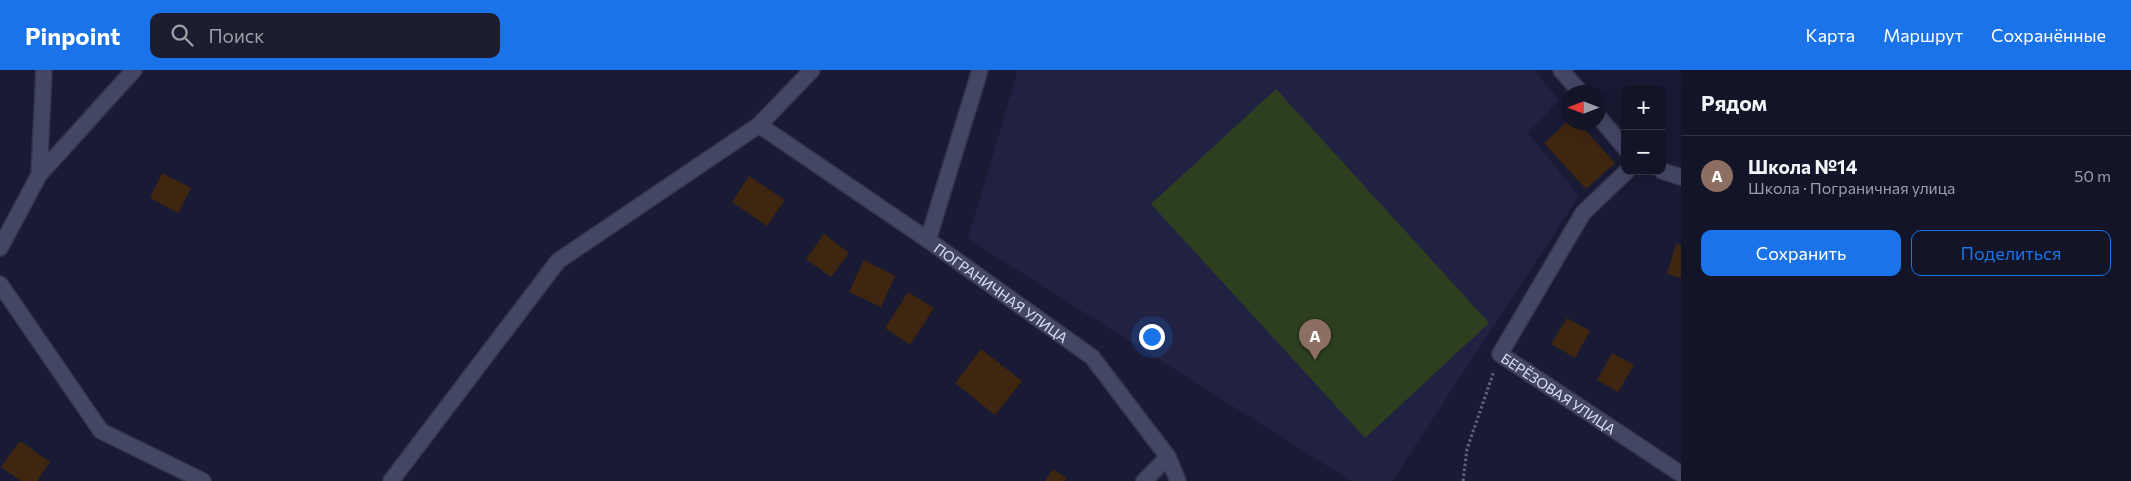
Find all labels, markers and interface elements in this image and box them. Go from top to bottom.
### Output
search box [150,13,500,58]
text: Pinpoint [25,21,120,50]
icon: search [168,21,196,49]
text: Поиск [208,24,264,47]
text: Карта [1806,24,1855,46]
text: Маршрут [1883,24,1963,46]
text: Сохранённые [1991,24,2106,46]
north arrow [1561,85,1606,130]
map controls [1621,85,1666,175]
button: + [1621,85,1666,130]
text: Рядом [1701,90,1767,115]
button: − [1621,130,1666,175]
text: Школа №14 [1748,155,1857,178]
text: A [1711,166,1723,185]
text: 50 m [2074,166,2111,185]
text: Школа · Пограничная улица [1748,178,1955,197]
button: Сохранить [1701,230,1901,276]
button: Поделиться [1911,230,2111,276]
street label: ПОГРАНИЧНАЯ УЛИЦА [931,239,1072,346]
pin: A [1299,319,1331,360]
your location [1139,324,1165,350]
street label: БЕРЁЗОВАЯ УЛИЦА [1498,349,1620,437]

